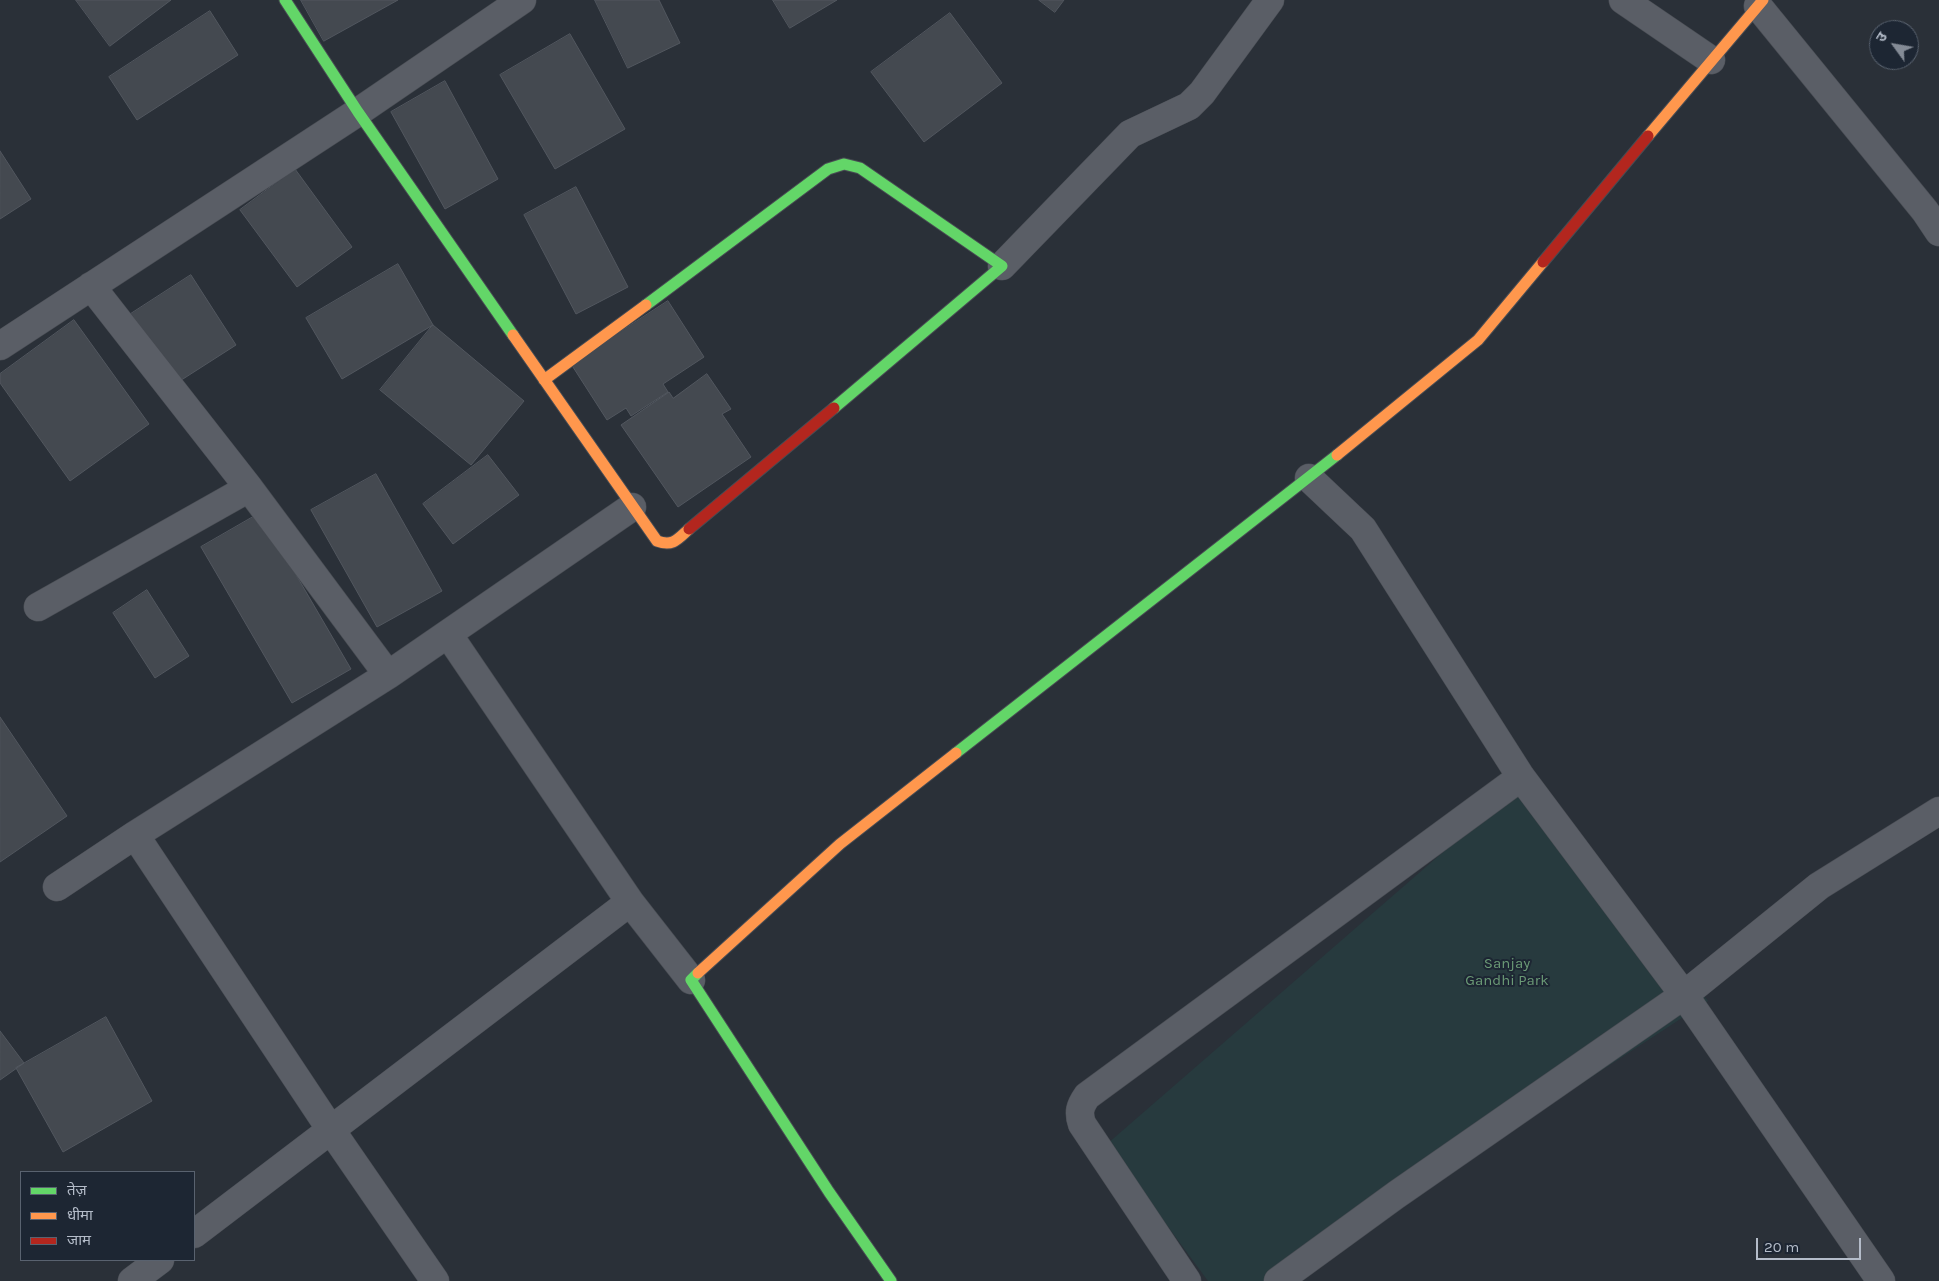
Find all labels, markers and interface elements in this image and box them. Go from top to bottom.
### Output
north arrow [1869,20,1919,70]
text: उ [1872,29,1891,45]
park label: Sanjay Gandhi Park [1465,955,1549,990]
legend [20,1171,195,1261]
text: तेज़ [67,1181,87,1199]
text: धीमा [67,1206,93,1224]
scale bar [1759,1228,1864,1260]
text: जाम [67,1231,91,1249]
text: 20 m [1764,1238,1799,1256]

